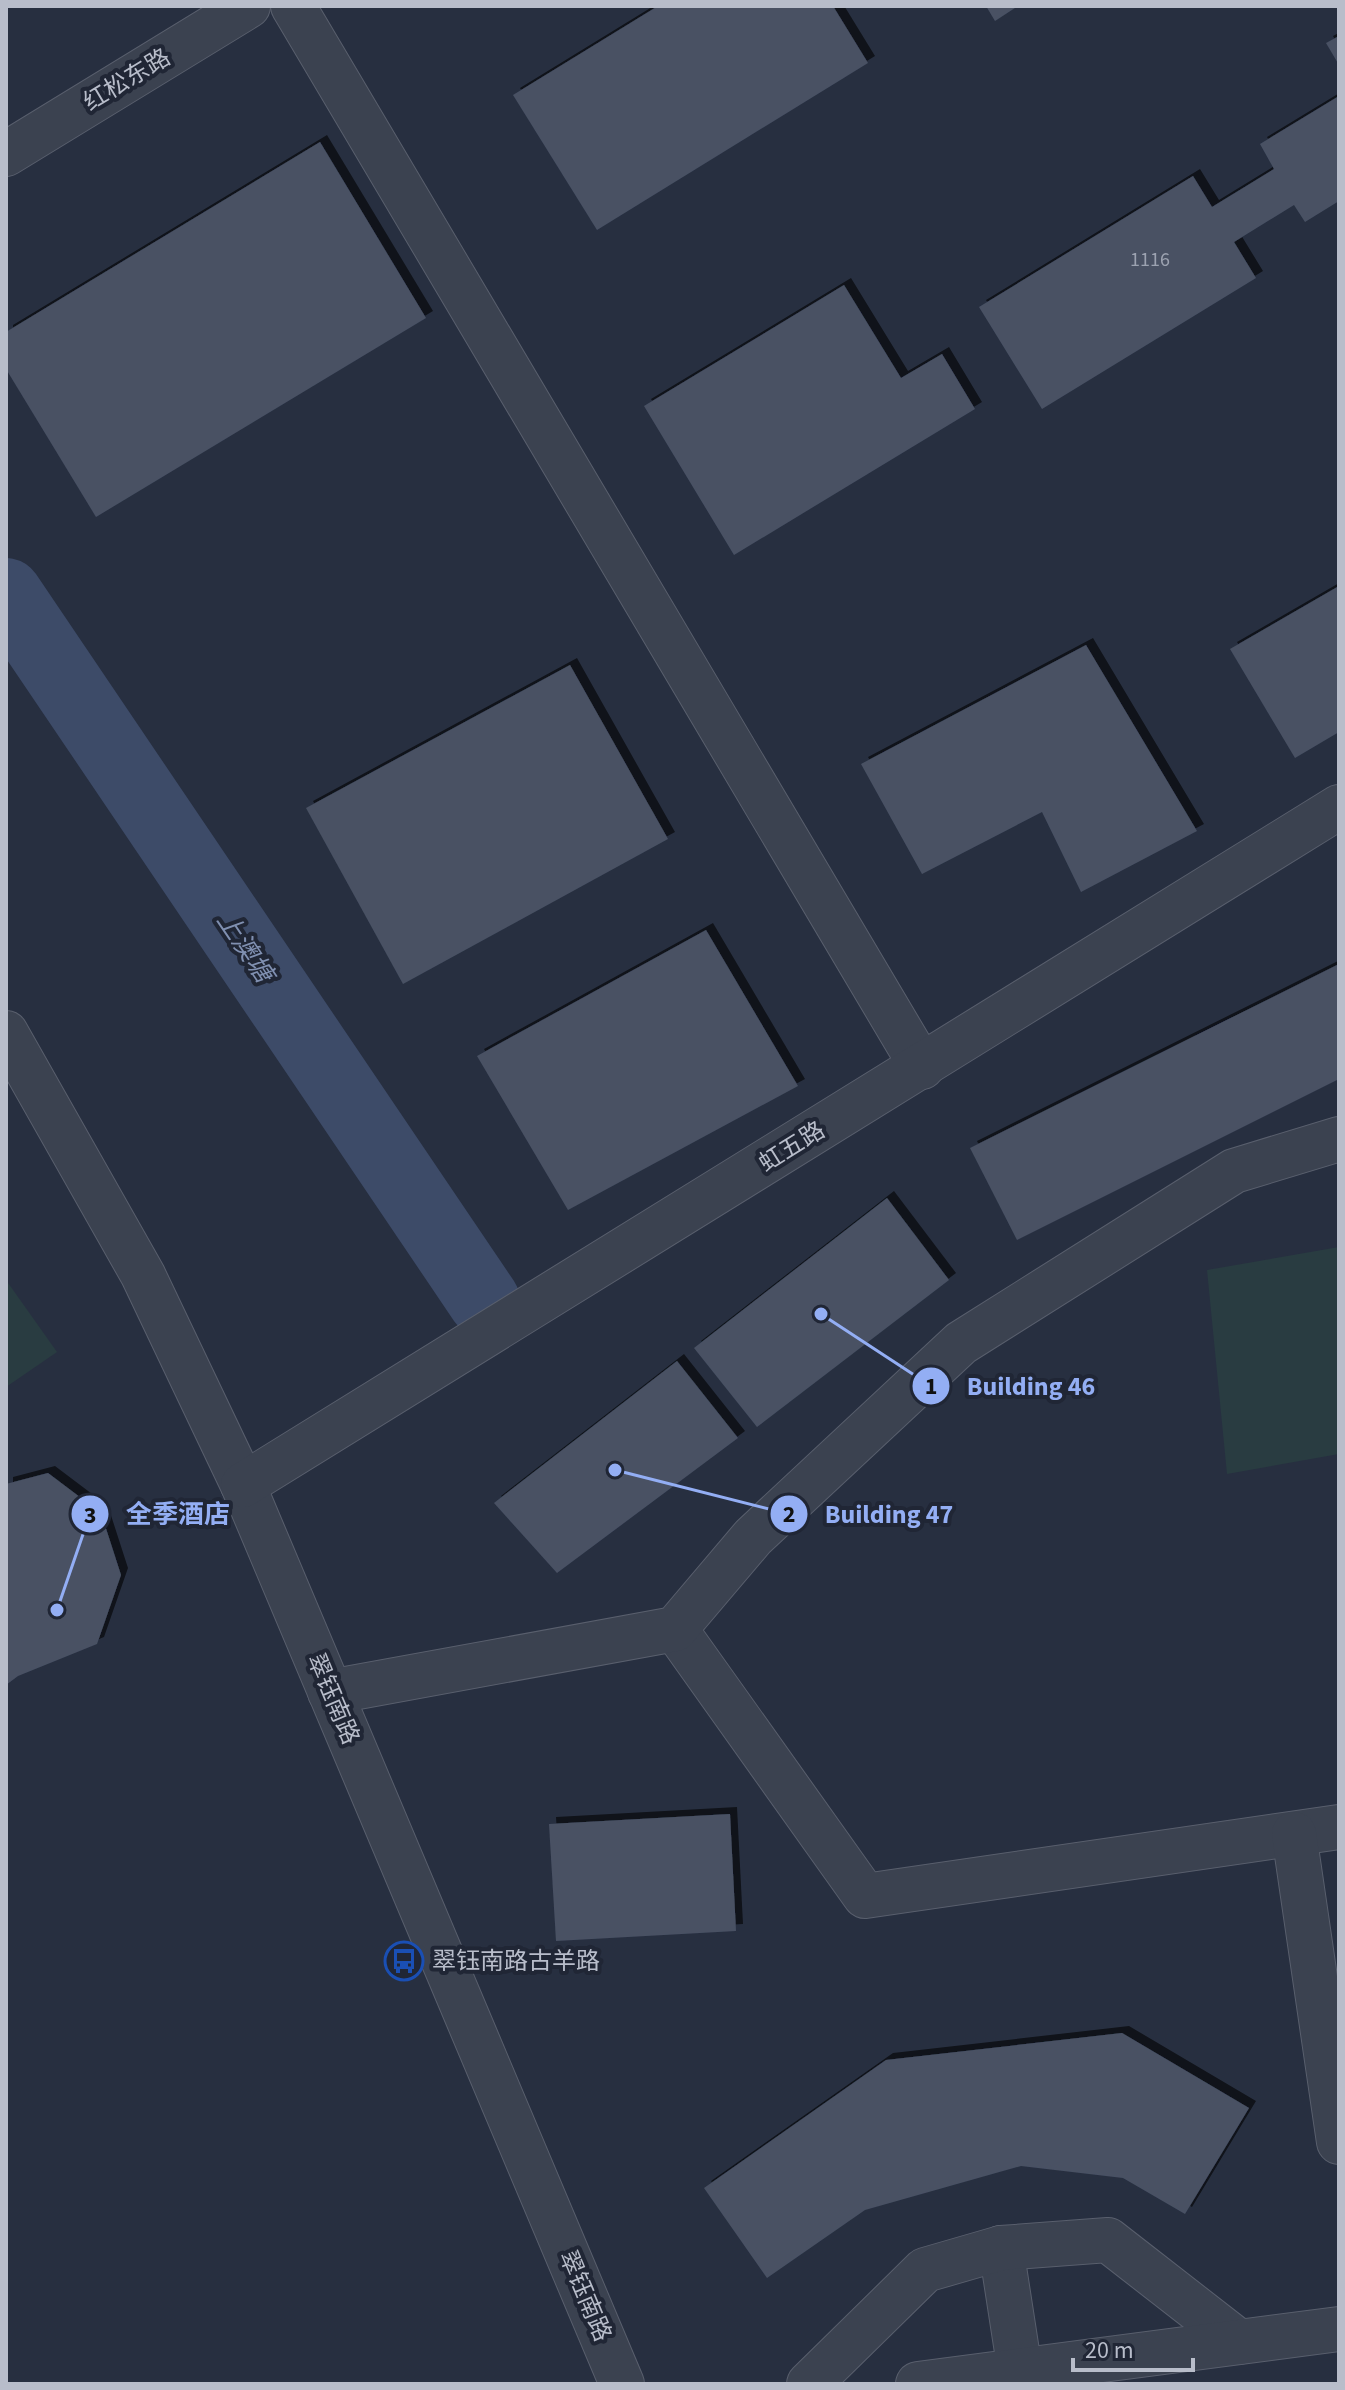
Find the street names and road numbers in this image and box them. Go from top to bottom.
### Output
street label: 红松东路 [77,40,177,120]
street label: 虹五路 [752,1113,832,1181]
street label: 翠钰南路 [298,1648,368,1750]
street label: 翠钰南路 [550,2245,620,2347]

